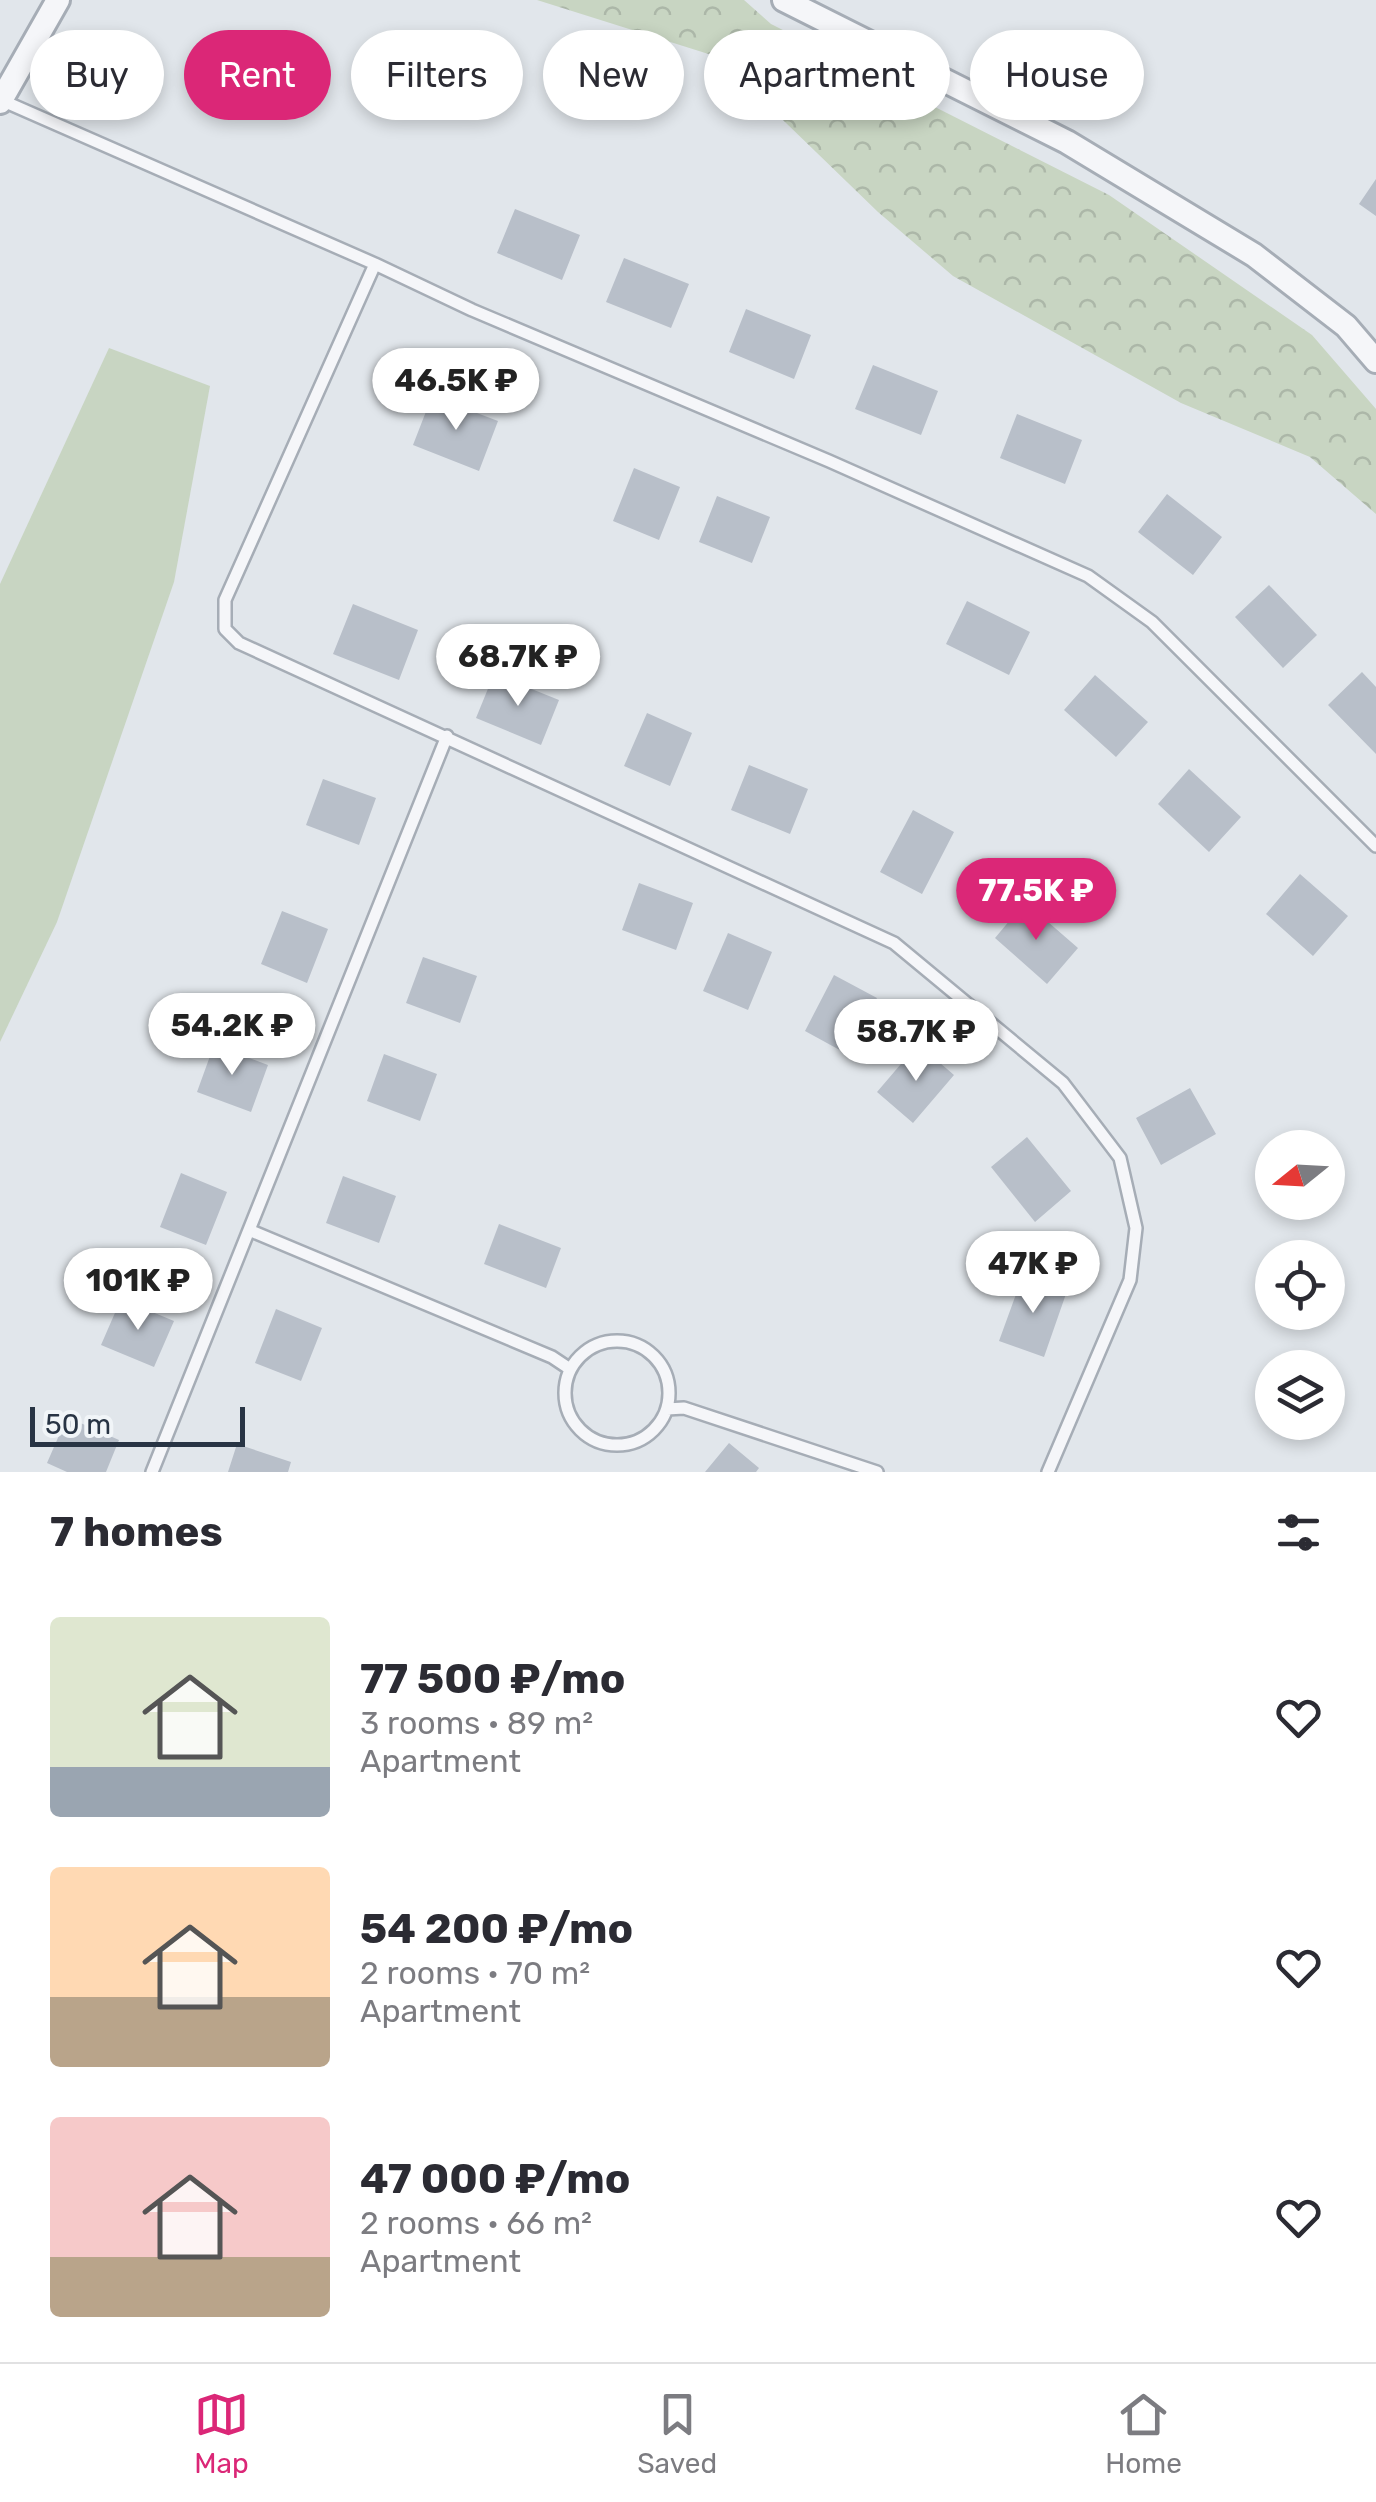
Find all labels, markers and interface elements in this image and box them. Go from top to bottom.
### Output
chip: Buy [30,30,164,120]
chip: Rent [184,30,331,120]
chip: Filters [351,30,523,120]
chip: New [543,30,684,120]
chip: Apartment [704,30,950,120]
chip: House [970,30,1144,120]
pin: 46.5K ₽ [364,348,548,433]
text: 46.5K ₽ [394,361,518,399]
pin: 68.7K ₽ [426,624,610,709]
text: 68.7K ₽ [458,637,578,675]
pin: 77.5K ₽ [944,858,1128,943]
text: 77.5K ₽ [978,871,1094,909]
pin: 54.2K ₽ [140,993,324,1078]
pin: 58.7K ₽ [824,999,1008,1084]
text: 54.2K ₽ [170,1006,294,1044]
text: 58.7K ₽ [856,1012,976,1050]
north arrow [1255,1130,1345,1220]
map controls [1255,1130,1345,1440]
pin: 47K ₽ [963,1231,1103,1316]
button: locate [1255,1240,1345,1330]
text: 47K ₽ [988,1244,1078,1282]
pin: 101K ₽ [57,1248,219,1333]
text: 101K ₽ [86,1261,190,1299]
button: layers [1255,1350,1345,1440]
scale bar [30,1402,245,1446]
text: 50 m [45,1408,111,1441]
icon: filters [1271,1505,1326,1560]
text: 7 homes [50,1507,223,1557]
text: 77 500 ₽/mo [360,1654,625,1704]
icon: home [130,1657,250,1777]
icon: heart [1271,1690,1326,1745]
text: 3 rooms · 89 m² [360,1704,593,1742]
text: Apartment [360,1742,521,1780]
text: 54 200 ₽/mo [360,1904,633,1954]
icon: home [130,1907,250,2027]
icon: heart [1271,1940,1326,1995]
text: 2 rooms · 70 m² [360,1954,590,1992]
text: Apartment [360,1992,521,2030]
text: 47 000 ₽/mo [360,2154,630,2204]
icon: home [130,2157,250,2277]
icon: heart [1271,2190,1326,2245]
text: 2 rooms · 66 m² [360,2204,592,2242]
text: Apartment [360,2242,521,2280]
tab: Map [194,2387,249,2480]
tab: Saved [637,2387,717,2480]
tab: Home [1105,2387,1182,2480]

